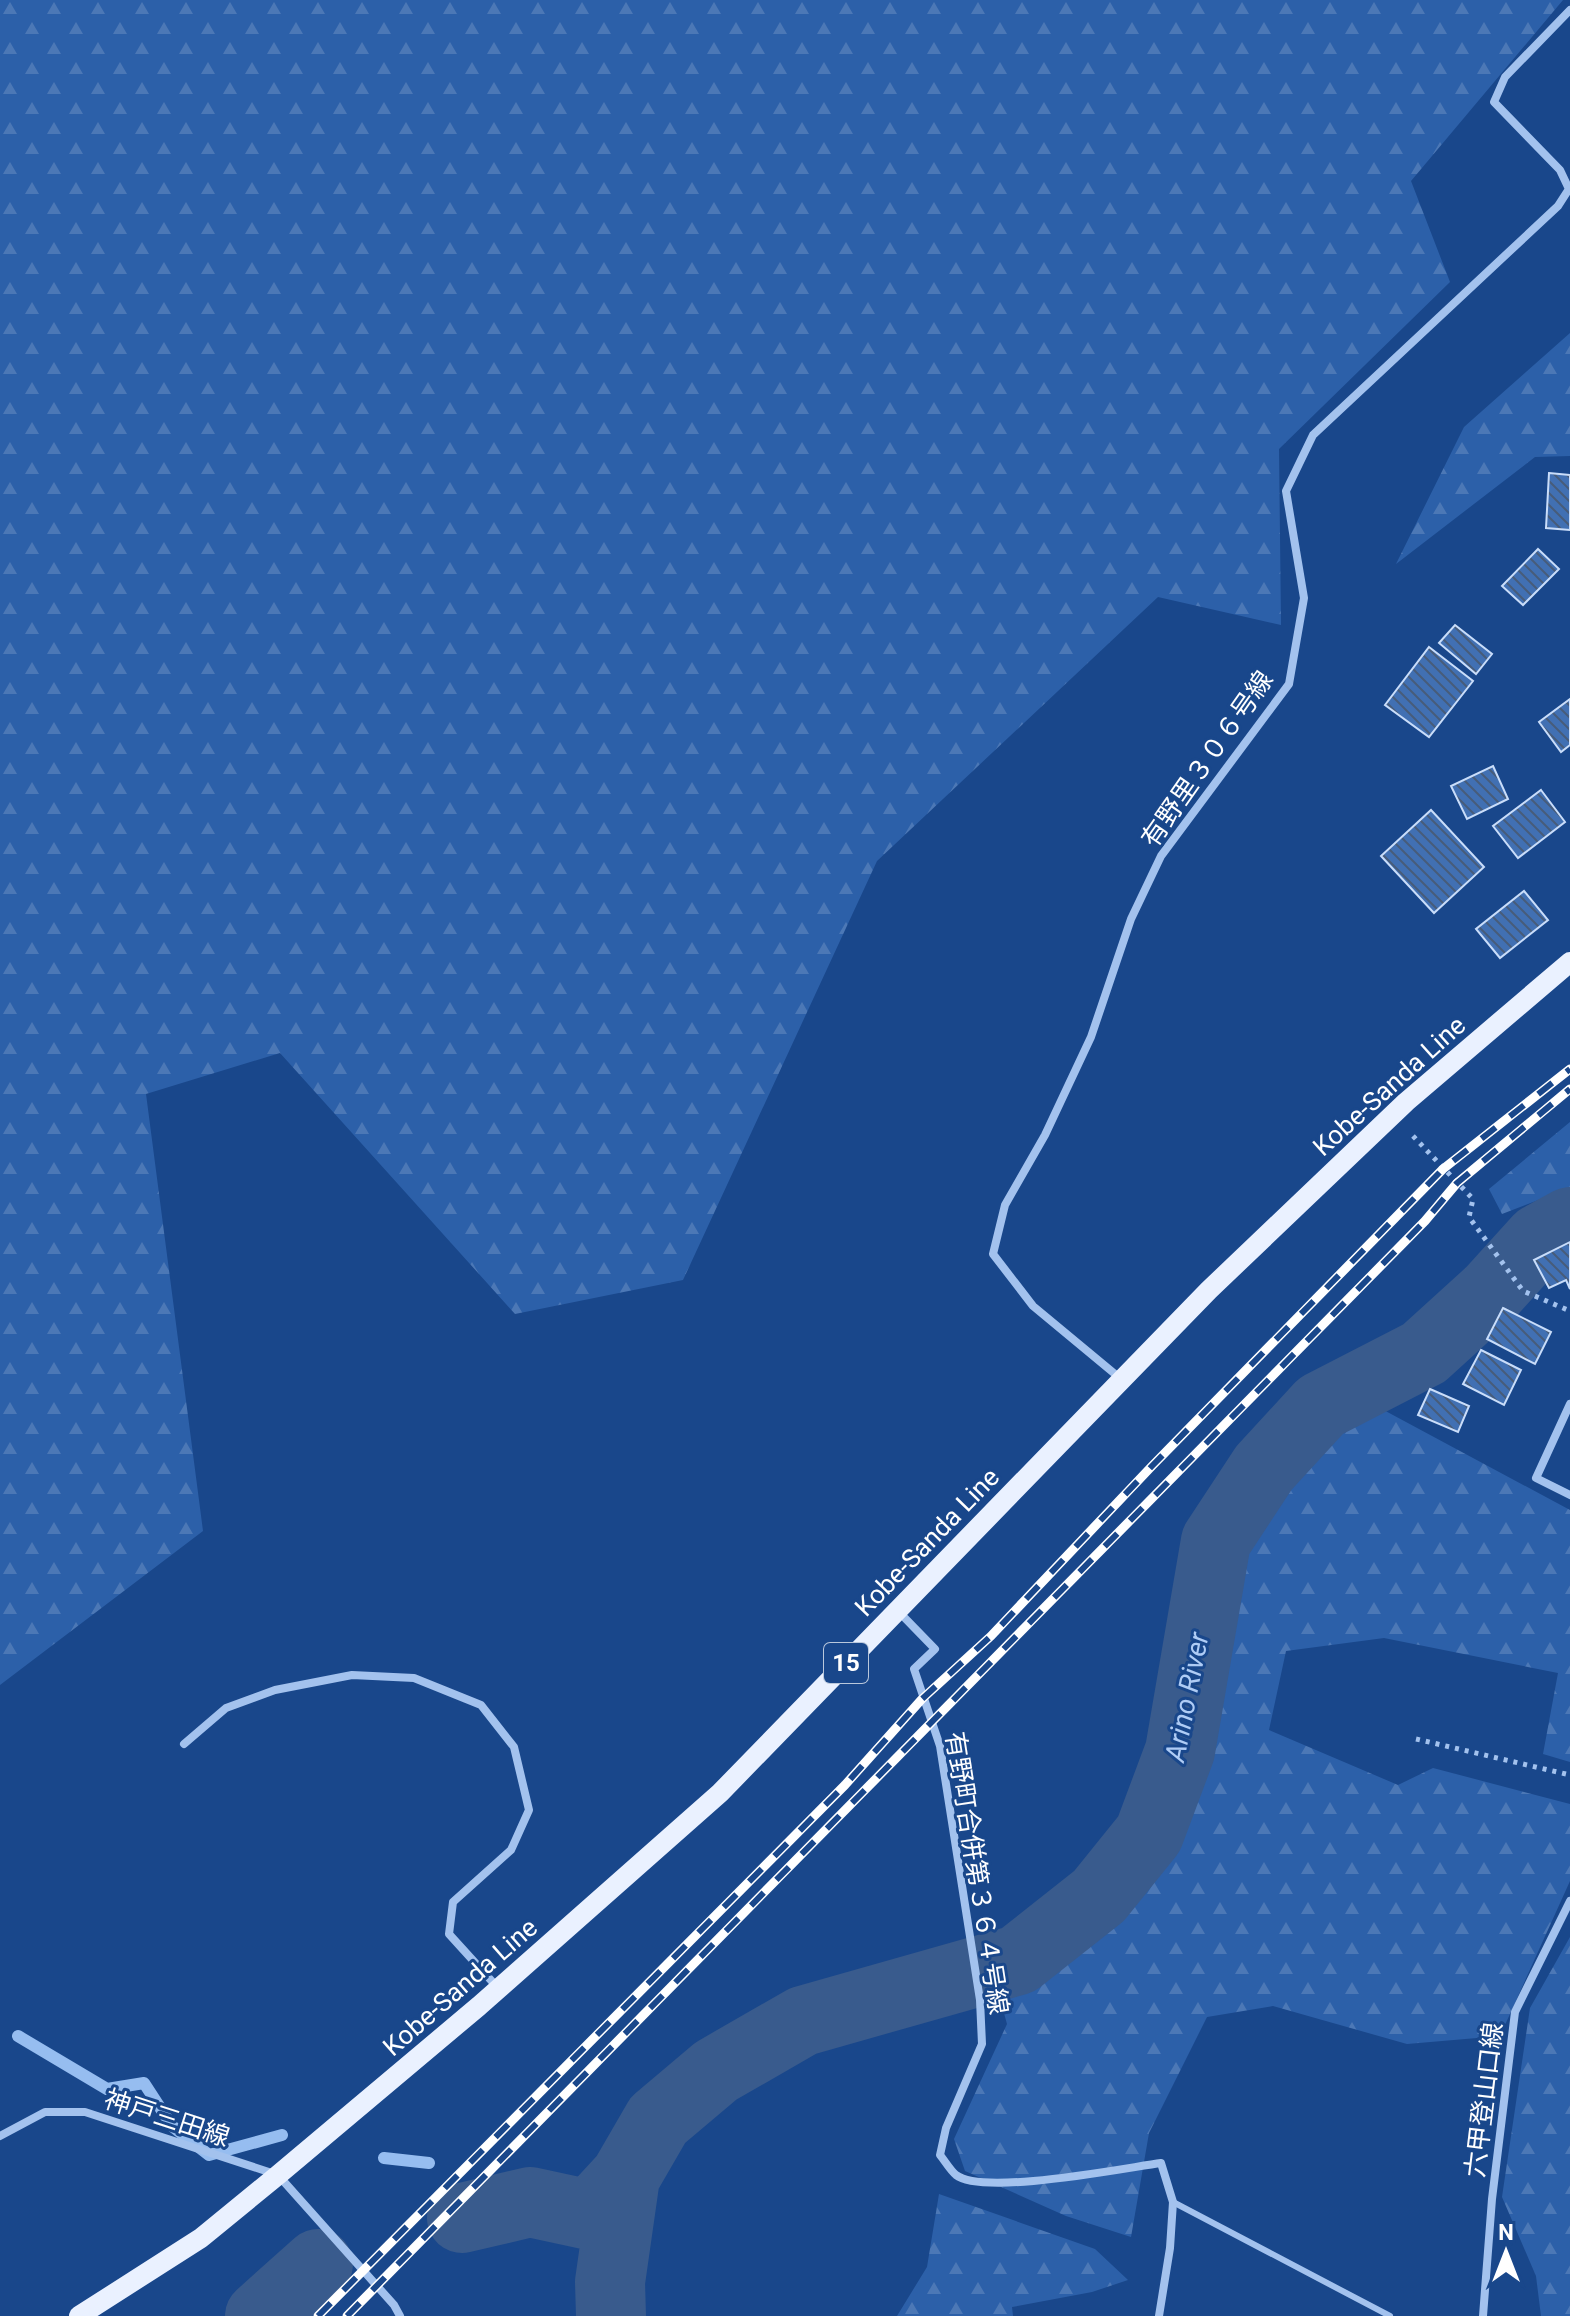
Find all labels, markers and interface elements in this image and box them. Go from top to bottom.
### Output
street label: 有野里３０６号線 [1135,665,1279,853]
street label: Kobe-Sanda Line [1307,1010,1471,1162]
street label: Kobe-Sanda Line [849,1462,1005,1622]
water label: Arino River [1158,1629,1216,1766]
road number: 15 [824,1643,868,1683]
street label: 有野町合併第３６４号線 [940,1729,1014,2017]
street label: Kobe-Sanda Line [377,1912,543,2062]
street label: 六甲登山口線 [1460,2021,1508,2179]
street label: 神戸三田線 [101,2084,233,2152]
north arrow [1466,2212,1546,2292]
text: N [1498,2220,1514,2245]

